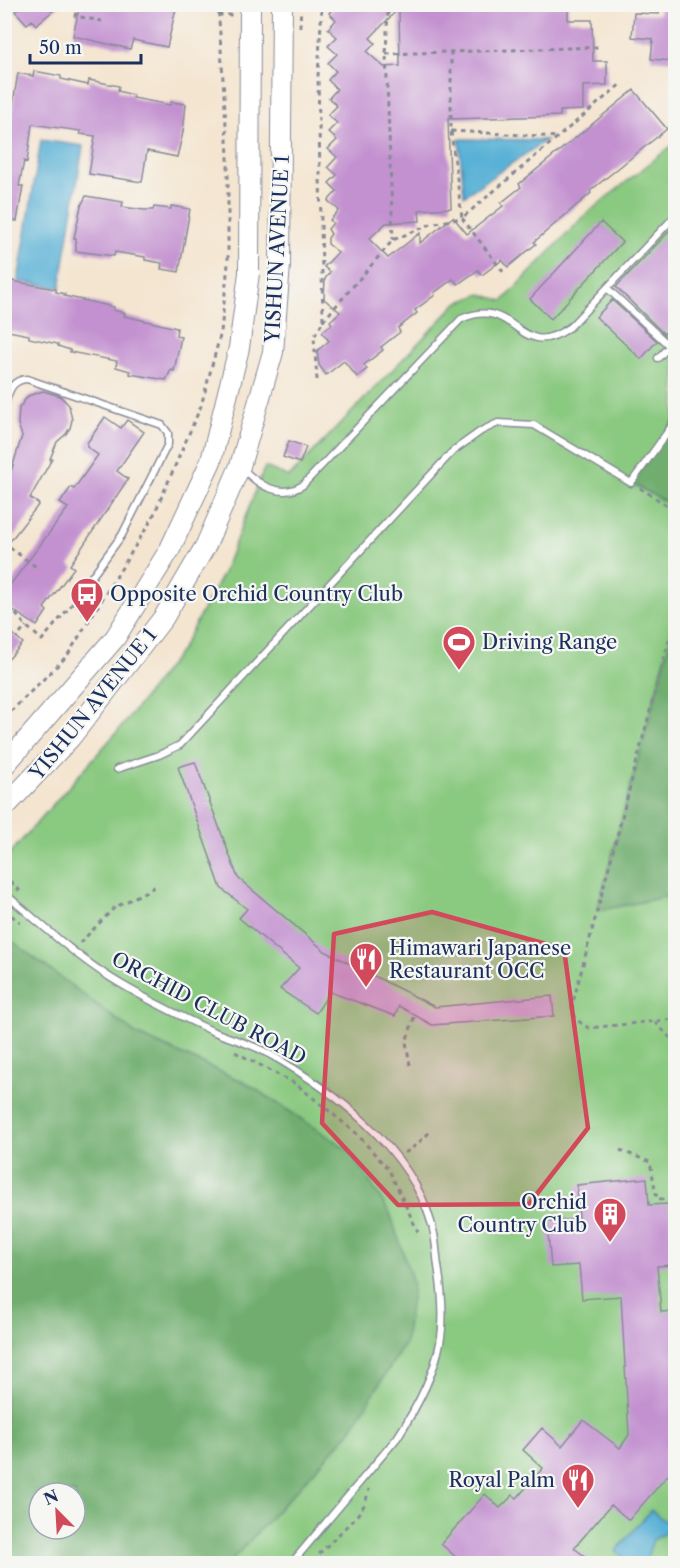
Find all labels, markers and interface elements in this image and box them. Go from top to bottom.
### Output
scale bar [30,27,141,65]
text: 50 m [39,37,82,59]
street label: YISHUN AVENUE 1 [260,154,294,345]
bus stop icon: Opposite Orchid Country Club [69,576,105,623]
place label: Opposite Orchid Country Club [110,582,403,606]
street label: YISHUN AVENUE 1 [24,623,162,785]
sports icon: Driving Range [441,624,477,671]
place label: Driving Range [482,630,617,654]
place label: Himawari Japanese Restaurant OCC [389,936,571,983]
restaurant icon: Himawari Japanese Restaurant OCC [348,941,384,988]
street label: ORCHID CLUB ROAD [108,946,310,1070]
place label: Orchid Country Club [457,1190,587,1237]
building icon: Orchid Country Club [592,1196,628,1243]
restaurant icon: Royal Palm [560,1462,596,1509]
place label: Royal Palm [448,1468,555,1492]
north arrow [27,1481,87,1541]
text: N [40,1485,61,1509]

